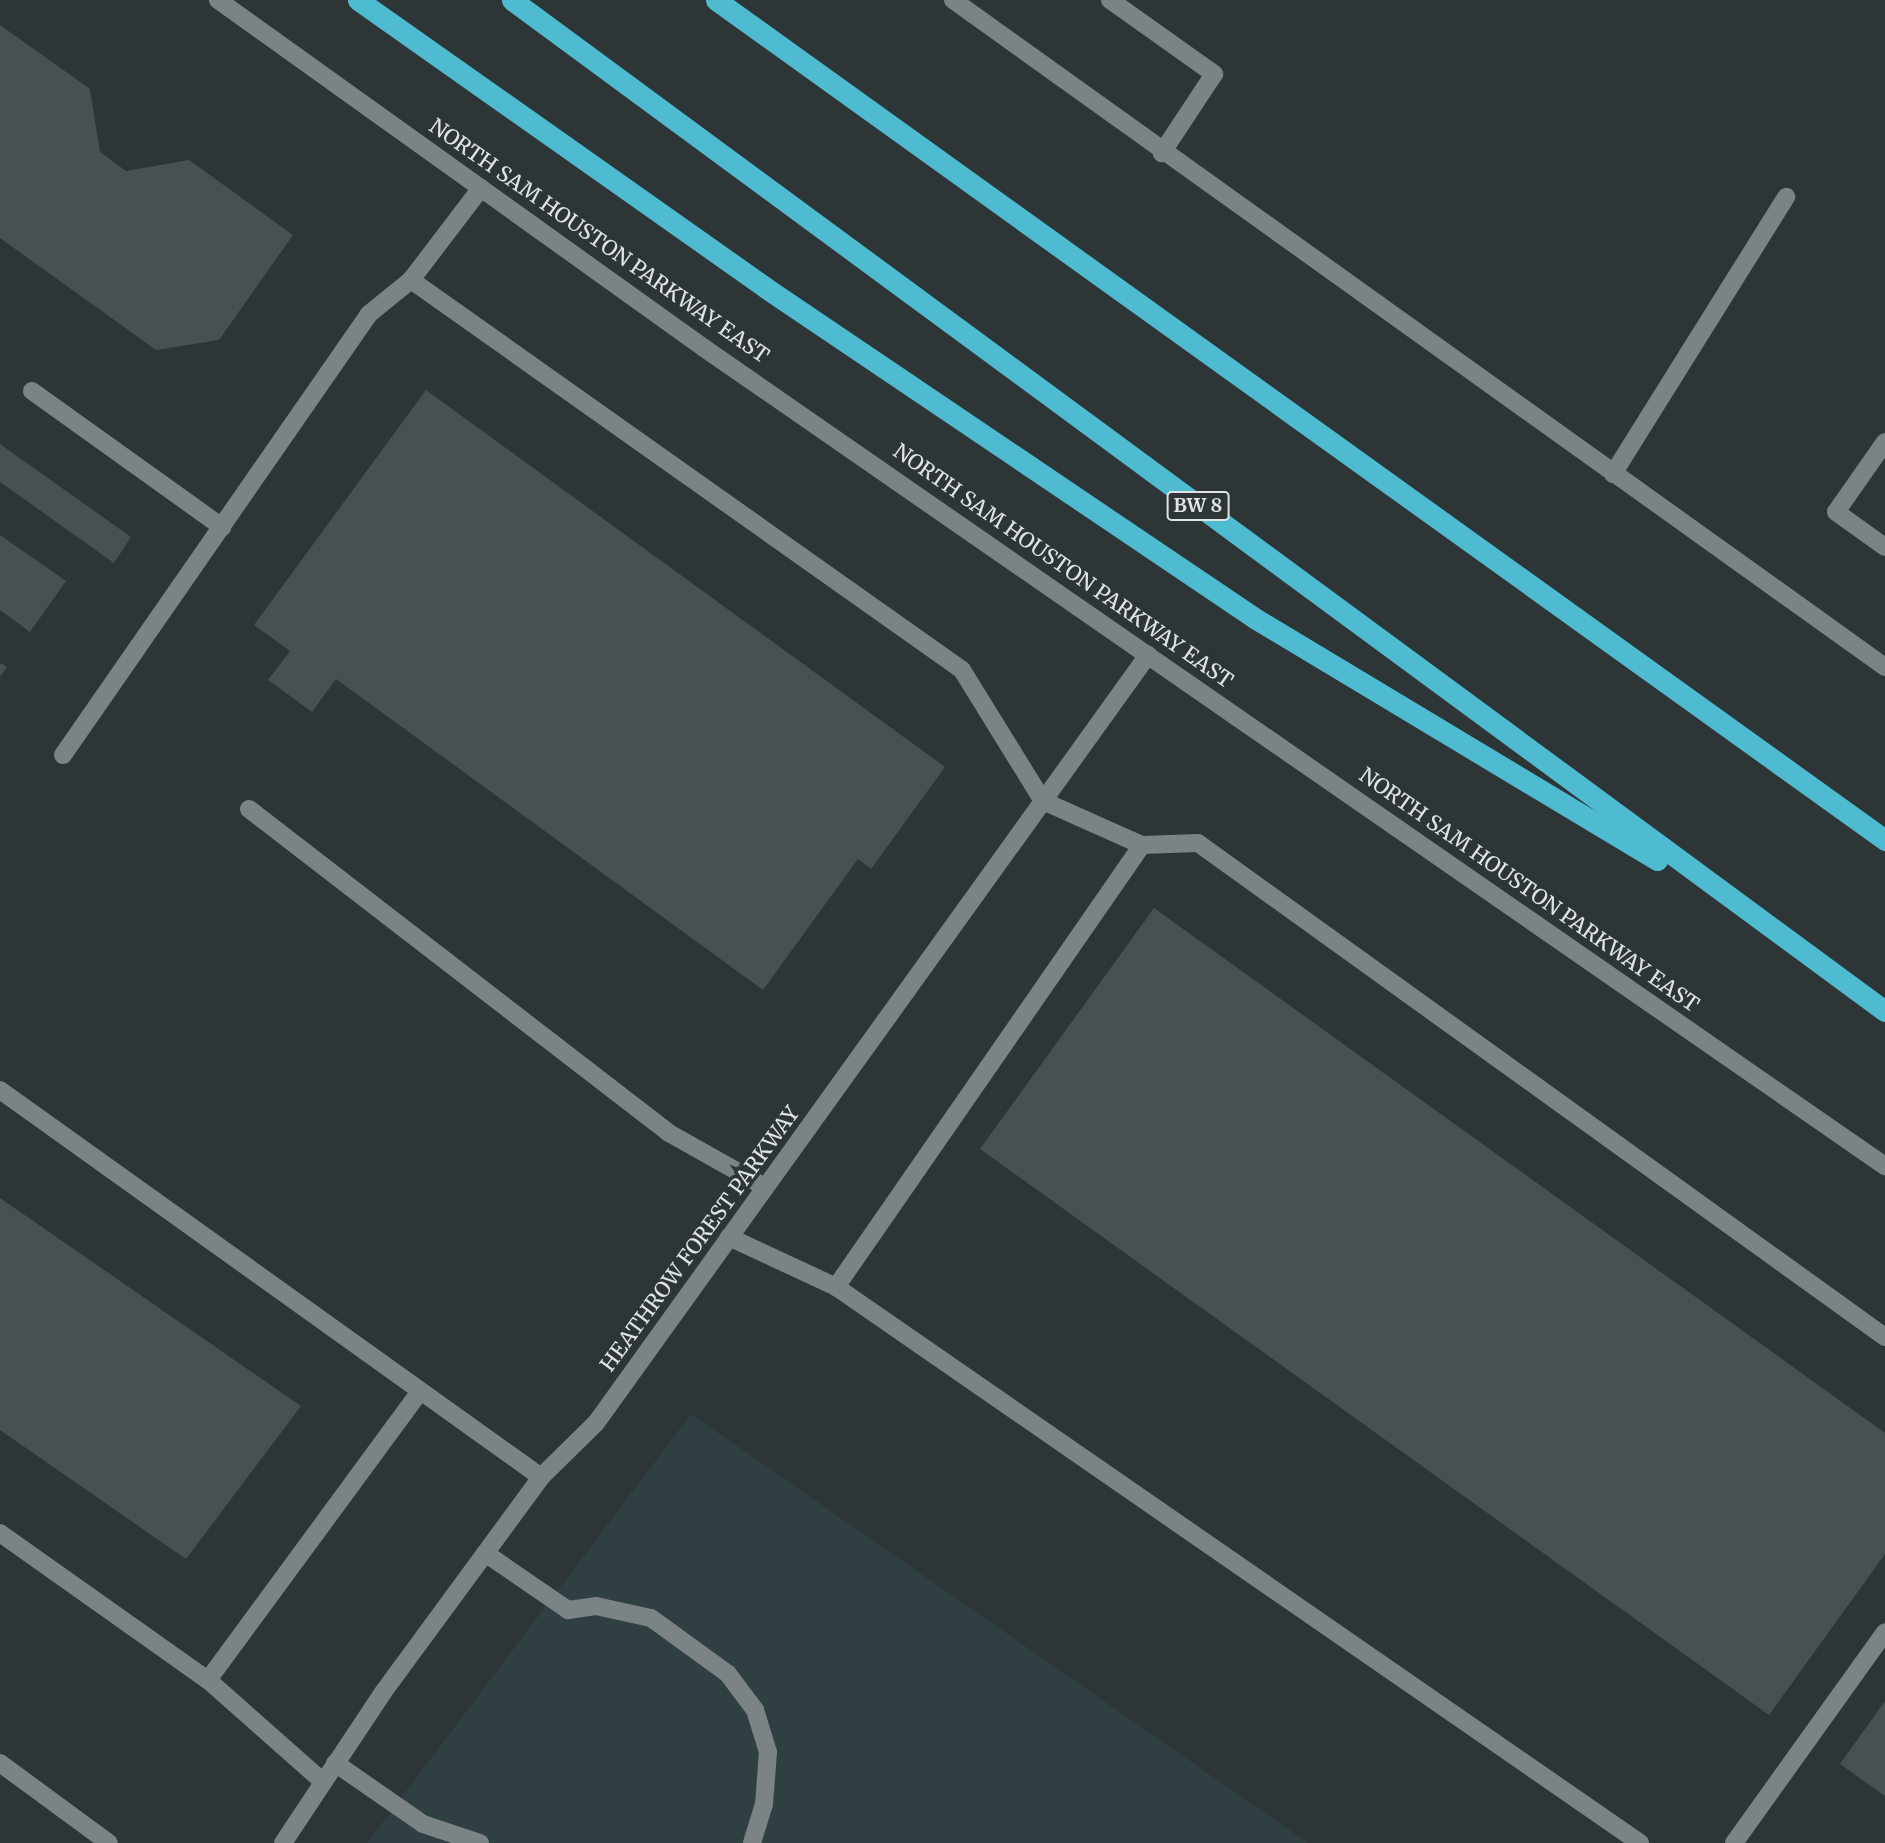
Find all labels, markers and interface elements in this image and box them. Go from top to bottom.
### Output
street label: NORTH SAM HOUSTON PARKWAY EAST [424,113,774,369]
street label: NORTH SAM HOUSTON PARKWAY EAST [888,438,1238,694]
road number: BW 8 [1166,491,1230,522]
street label: NORTH SAM HOUSTON PARKWAY EAST [1354,762,1704,1018]
street label: HEATHROW FOREST PARKWAY [595,1101,805,1377]

